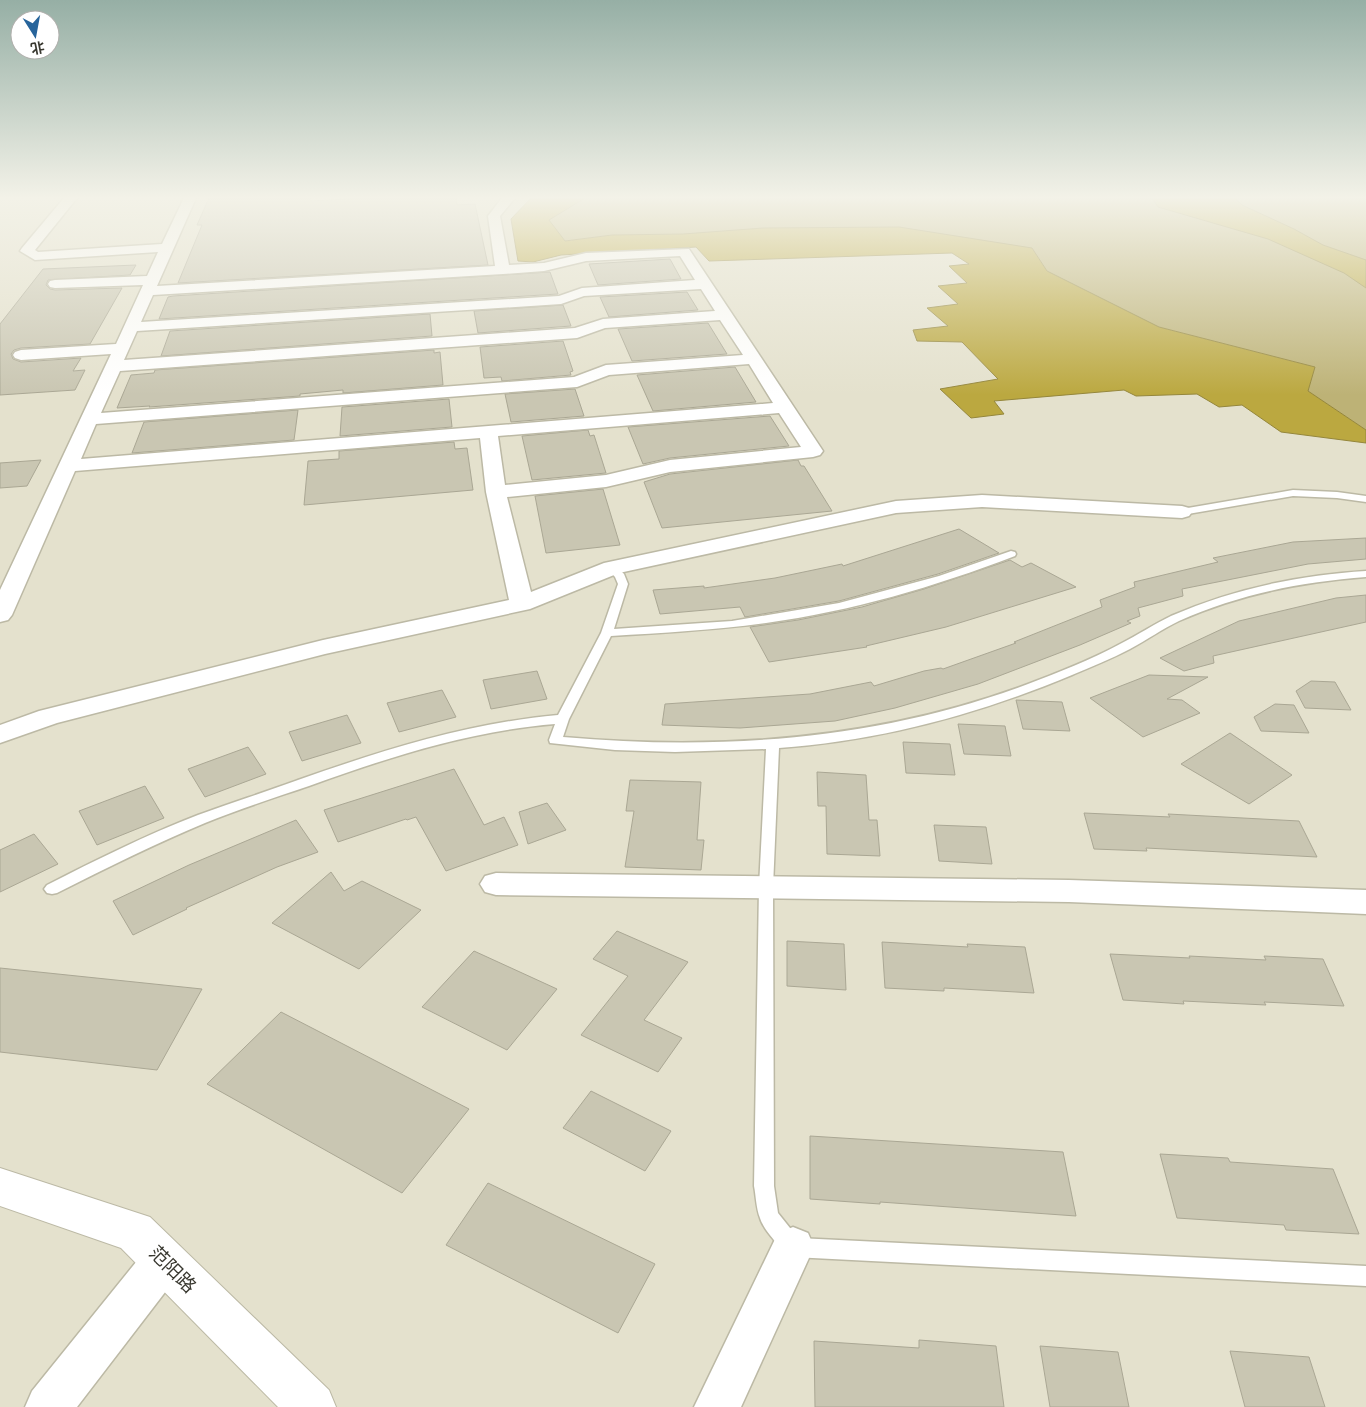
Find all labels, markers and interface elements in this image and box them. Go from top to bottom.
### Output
north arrow [10,10,60,60]
text: 北 [29,38,46,58]
street label: 范阳路 [144,1241,201,1298]

